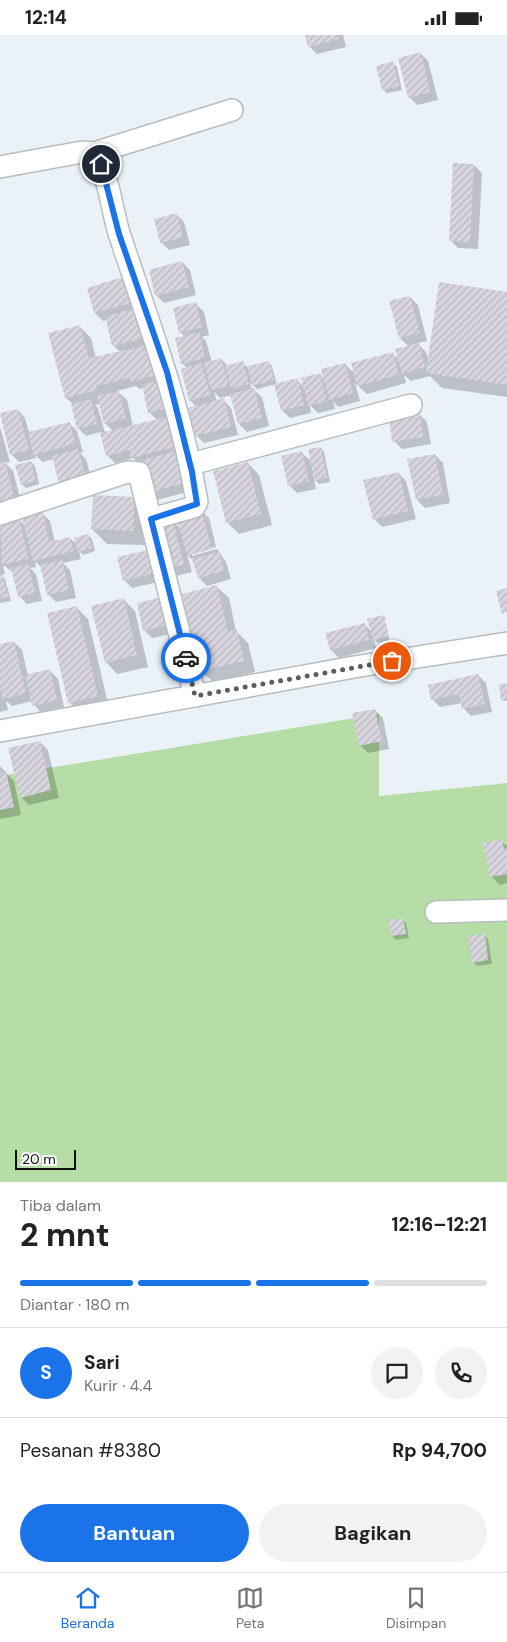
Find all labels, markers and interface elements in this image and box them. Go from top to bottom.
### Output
text: 12:14 [25,5,67,30]
pin [80,143,122,185]
icon: home [87,150,115,178]
courier [161,633,211,683]
pin [371,640,413,682]
icon: car [172,644,200,672]
icon: bag [378,647,406,675]
scale bar [15,1147,76,1170]
text: 20 m [22,1150,56,1168]
text: Tiba dalam [20,1195,101,1216]
text: 12:16–12:21 [392,1212,487,1237]
text: 2 mnt [20,1214,110,1256]
text: Diantar · 180 m [20,1294,130,1315]
button: chat [371,1347,423,1399]
button: phone [435,1347,487,1399]
text: Sari [84,1350,120,1375]
text: S [40,1360,52,1385]
text: Kurir · 4.4 [84,1375,152,1396]
text: Pesanan #8380 [20,1438,161,1463]
text: Rp 94,700 [392,1438,487,1463]
button: Bantuan [20,1504,249,1562]
button: Bagikan [259,1504,487,1562]
tab: Beranda [61,1584,114,1632]
tab: Peta [236,1584,264,1632]
tab: Disimpan [386,1584,446,1632]

